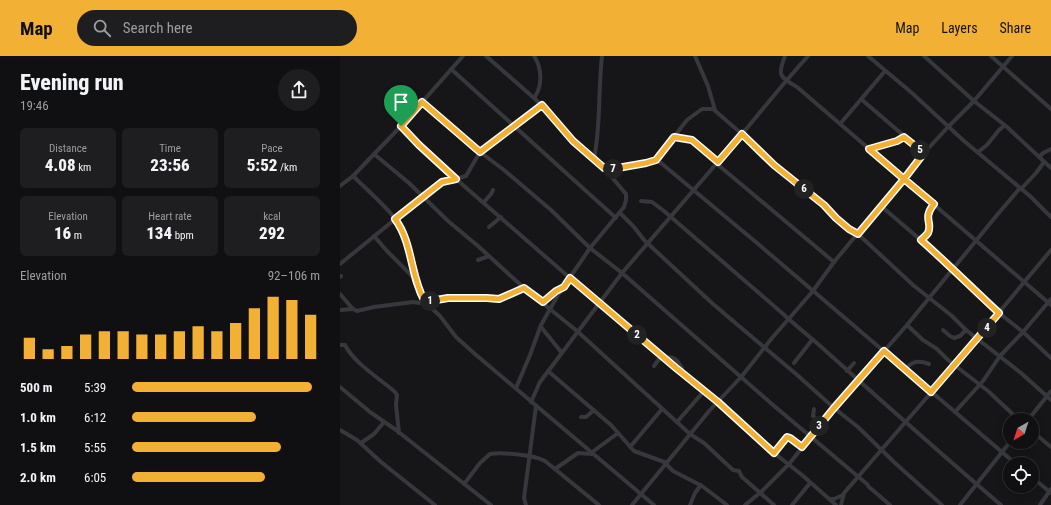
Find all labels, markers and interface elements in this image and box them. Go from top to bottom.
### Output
search box [77,10,357,46]
text: Map [20,17,53,40]
icon: search [91,17,113,39]
text: Search here [123,19,193,37]
text: Map [895,20,919,36]
text: Layers [941,20,978,36]
text: Share [1000,20,1031,36]
button: share [278,69,320,111]
text: Evening run [20,70,124,95]
pin [384,85,418,126]
icon: arrive [390,91,412,113]
text: 19:46 [20,98,49,113]
pin: 5 [910,140,930,160]
text: Distance [49,142,87,155]
text: Time [159,142,181,155]
text: Pace [261,142,283,155]
text: 5 [917,143,923,156]
text: 4.08 [45,155,76,175]
text: 23:56 [150,155,190,175]
text: 5:52 [247,155,277,175]
pin: 7 [603,159,623,179]
text: km [76,161,91,174]
text: /km [277,161,297,174]
text: 7 [610,162,616,175]
pin: 6 [794,179,814,199]
text: 6 [801,182,807,195]
text: Elevation [48,210,88,223]
text: Heart rate [148,210,192,223]
text: kcal [263,210,281,223]
text: 16 [54,223,71,243]
text: 134 [146,223,172,243]
text: 292 [259,223,285,243]
text: m [71,229,82,242]
text: bpm [172,229,194,242]
text: Elevation [20,268,67,283]
text: 92–106 m [268,268,320,283]
pin: 1 [420,291,440,311]
text: 1 [427,294,433,307]
pin: 4 [977,318,997,338]
text: 4 [984,321,990,334]
pin: 2 [627,325,647,345]
text: 2 [634,328,640,341]
text: 500 m [20,380,52,395]
text: 5:39 [84,380,106,395]
text: 1.0 km [20,410,56,425]
text: 6:12 [84,410,106,425]
north arrow [1003,413,1039,449]
map controls [1003,413,1039,493]
pin: 3 [809,416,829,436]
text: 3 [816,419,822,432]
text: 1.5 km [20,440,56,455]
text: 5:55 [84,440,106,455]
button: locate [1003,457,1039,493]
text: 2.0 km [20,470,56,485]
text: 6:05 [84,470,106,485]

